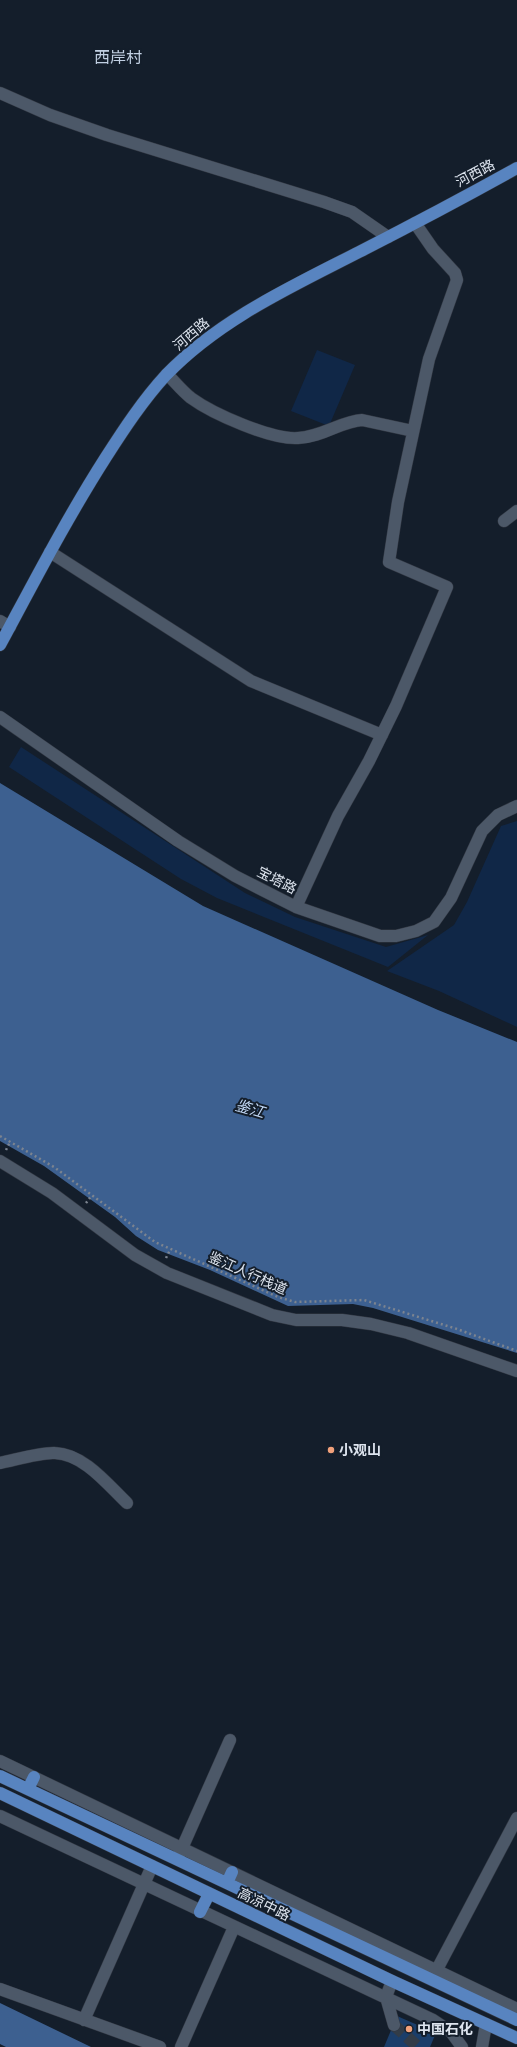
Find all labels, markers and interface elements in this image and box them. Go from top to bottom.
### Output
district label: 西岸村 [94,46,142,68]
street label: 河西路 [452,154,498,191]
street label: 河西路 [168,313,213,354]
street label: 宝塔路 [254,862,300,898]
water label: 鉴江 [233,1094,269,1123]
street label: 鉴江人行栈道 [206,1247,290,1298]
place label: 小观山 [339,1440,381,1459]
marker: 小观山 [326,1445,336,1455]
street label: 高凉中路 [235,1883,294,1924]
place label: 中国石化 [417,2019,473,2038]
marker: 中国石化 [404,2024,414,2034]

